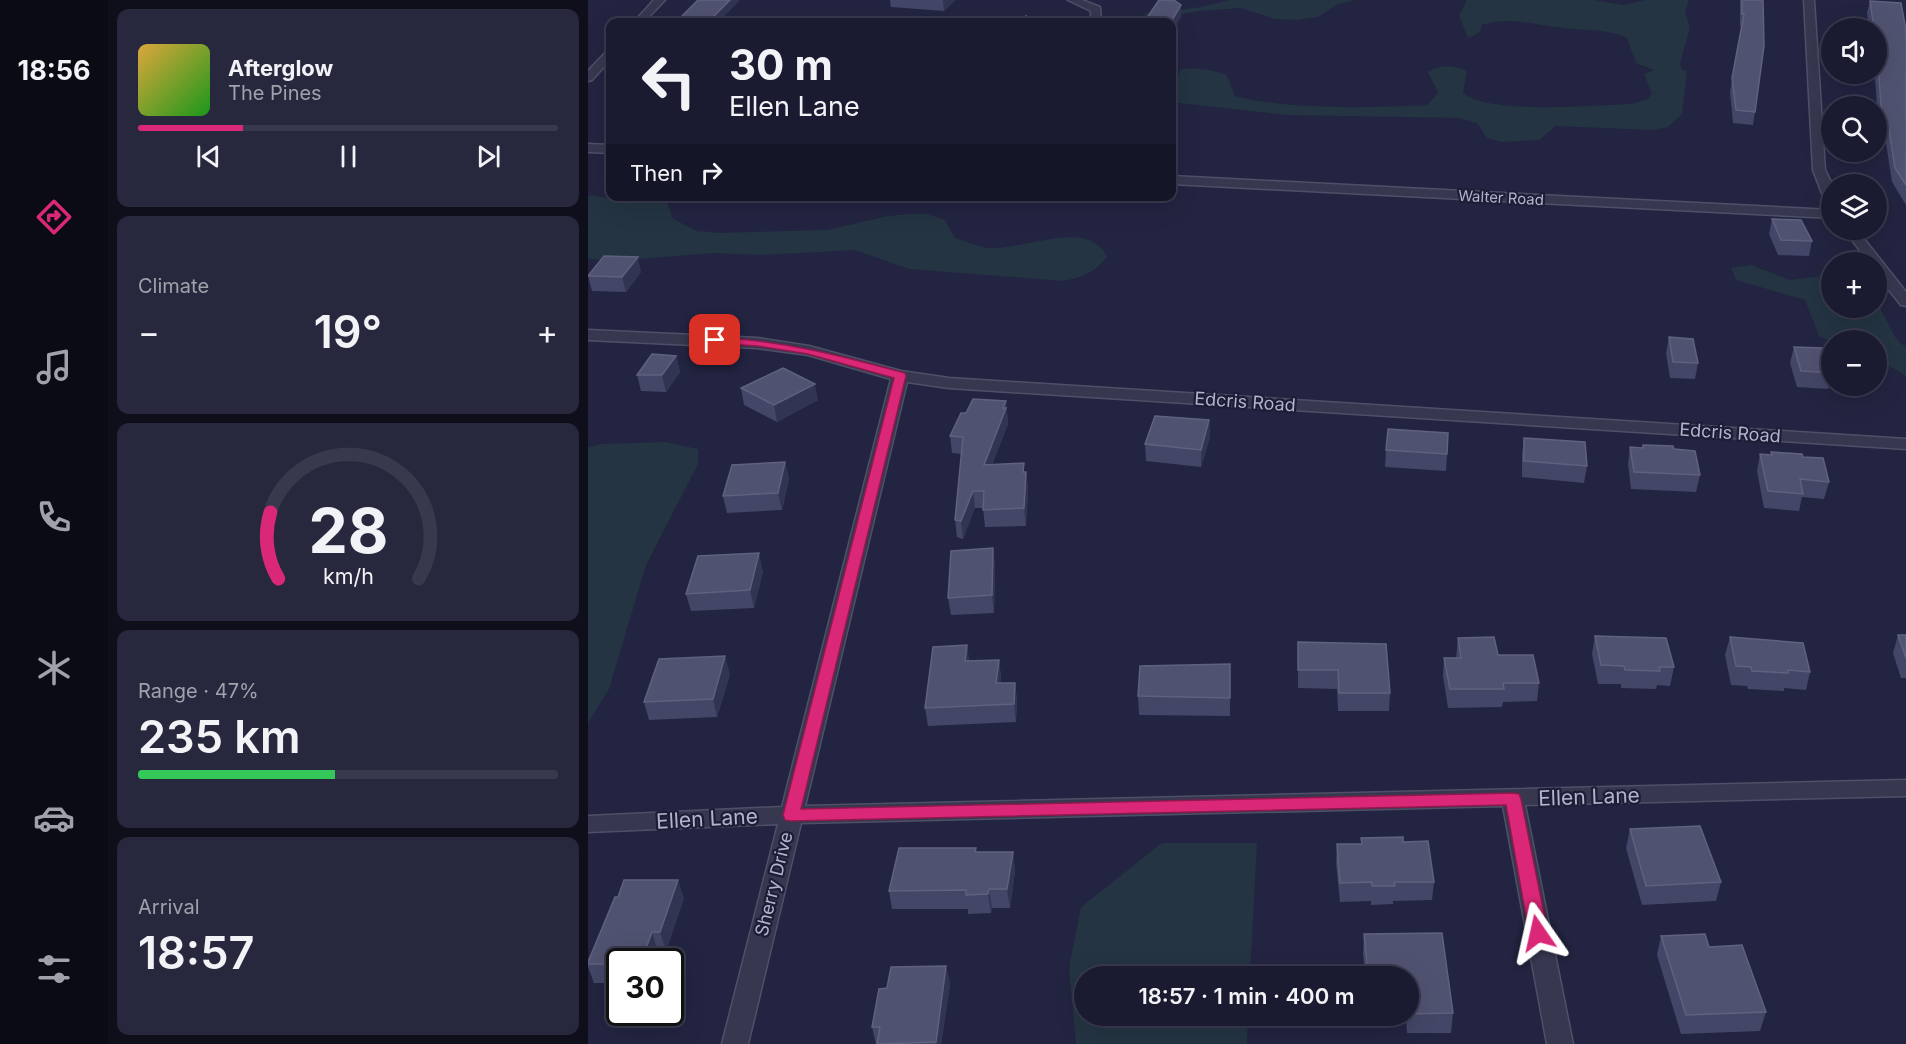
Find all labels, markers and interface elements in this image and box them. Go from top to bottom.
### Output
map controls [1821,18,1887,396]
button: sound [1821,18,1887,84]
text: 30 m [729,39,833,90]
icon: left [630,42,708,120]
text: 18:56 [17,54,91,87]
text: Afterglow [228,55,333,81]
text: The Pines [228,81,322,105]
text: Ellen Lane [729,90,860,123]
button: search [1821,96,1887,162]
icon: previous [192,140,225,173]
icon: pause [332,140,365,173]
icon: next [472,140,505,173]
icon: right [695,156,728,189]
text: Then [630,160,683,186]
button: layers [1821,174,1887,240]
street label: Walter Road [1458,186,1544,209]
icon: directions [33,196,75,238]
button: + [1821,252,1887,318]
text: Climate [138,274,209,298]
text: 19° [314,304,382,359]
text: − [138,312,160,352]
text: + [536,312,558,352]
pin [689,314,740,365]
icon: arrive [698,323,731,356]
button: − [1821,330,1887,396]
icon: music [33,346,75,388]
street label: Edcris Road [1194,387,1296,416]
street label: Edcris Road [1679,418,1781,447]
text: 28 [308,493,388,568]
icon: phone [33,496,75,538]
text: km/h [323,563,373,589]
icon: climate [33,647,75,689]
text: Range · 47% [138,679,259,703]
text: 235 km [138,709,300,764]
street label: Ellen Lane [1538,782,1640,811]
icon: car [33,797,75,839]
street label: Ellen Lane [656,803,758,834]
street label: Sherry Drive [750,830,797,938]
text: Arrival [138,895,200,919]
position arrow [1506,901,1570,965]
text: 18:57 [138,925,254,980]
icon: filters [33,948,75,990]
speed limit sign: 30 [606,948,684,1026]
text: 18:57 · 1 min · 400 m [1138,983,1355,1009]

